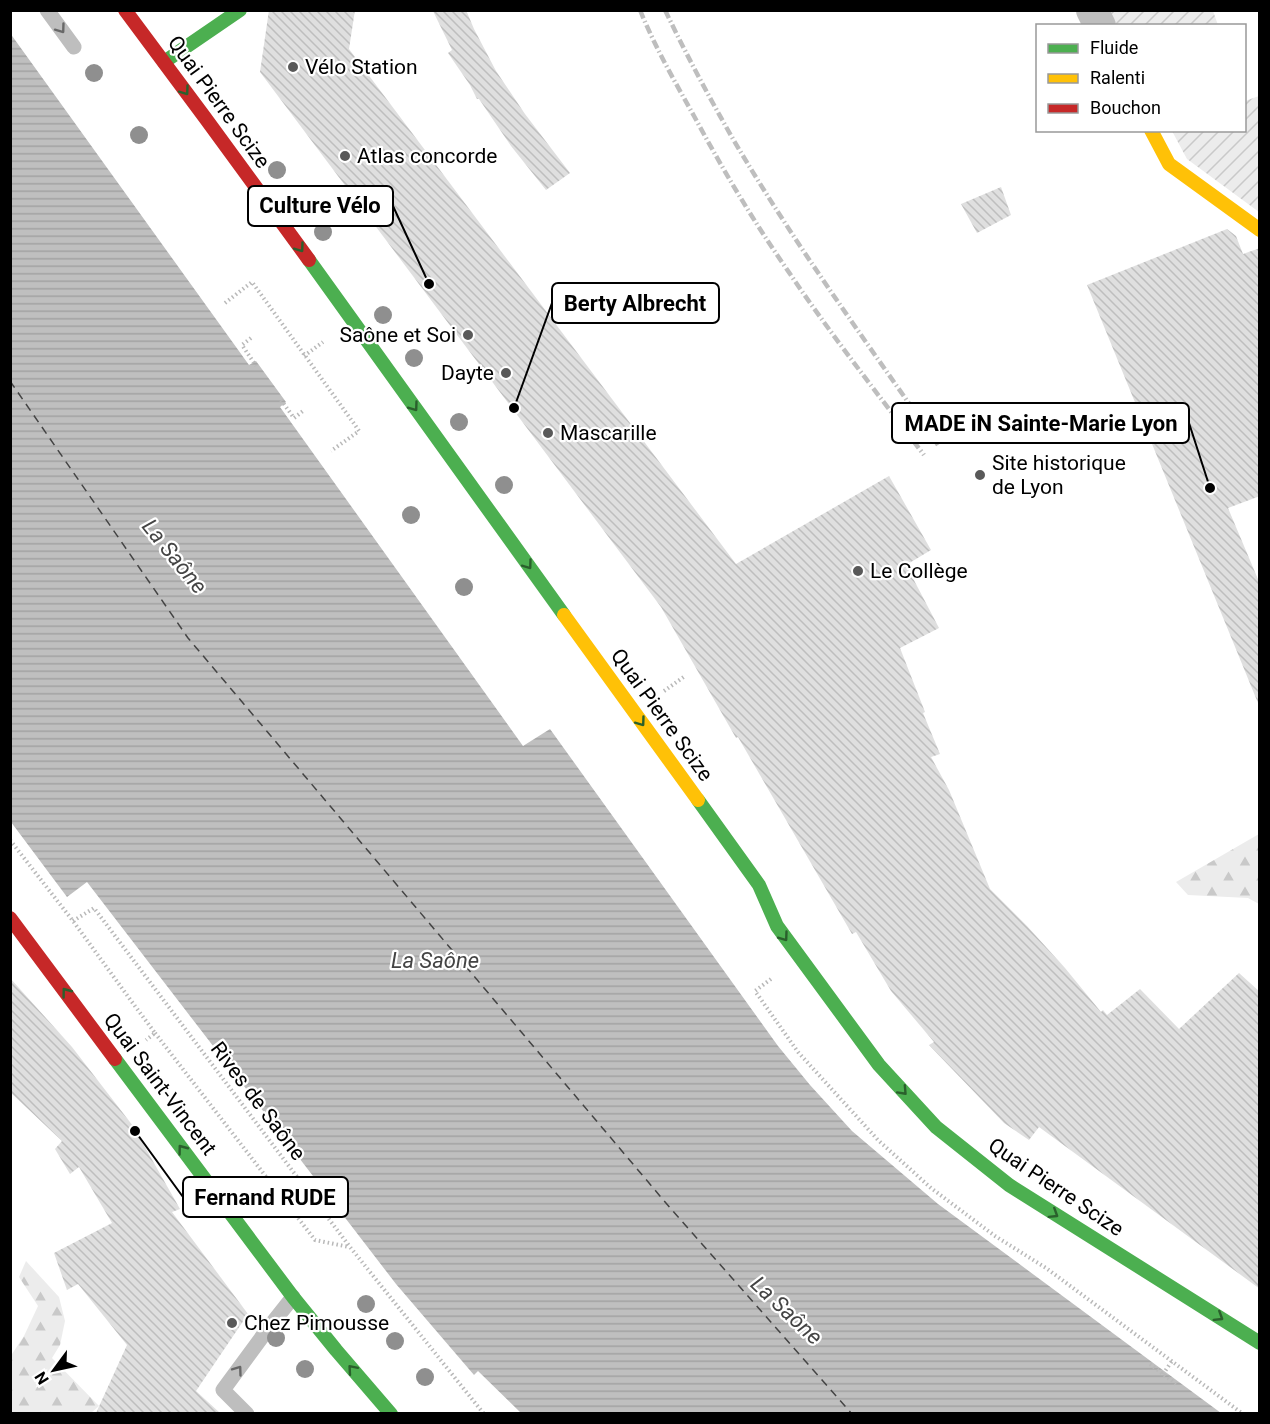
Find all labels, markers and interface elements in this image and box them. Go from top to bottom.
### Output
one-way arrow [54,22,65,33]
legend [1036,24,1246,132]
street label: Quai Pierre Scize [163,31,275,173]
text: Fluide [1090,37,1138,58]
place label: Vélo Station [305,55,418,79]
marker: Vélo Station [286,60,300,74]
text: Ralenti [1090,67,1145,88]
one-way arrow [178,84,189,95]
text: Bouchon [1090,97,1161,118]
place label: Atlas concorde [357,144,497,168]
marker: Atlas concorde [338,149,352,163]
callout: Culture Vélo [248,186,393,226]
text: Culture Vélo [259,193,381,218]
one-way arrow [293,242,304,253]
callout: Berty Albrecht [552,283,719,323]
text: Berty Albrecht [564,291,707,316]
place label: Saône et Soi [339,323,456,347]
marker: Saône et Soi [461,328,475,342]
place label: Dayte [441,361,494,385]
marker: Dayte [499,366,513,380]
one-way arrow [407,400,418,411]
callout: MADE iN Sainte-Marie Lyon [892,403,1189,443]
text: MADE iN Sainte-Marie Lyon [904,411,1178,436]
place label: Mascarille [560,421,657,445]
marker: Mascarille [541,426,555,440]
place label: Site historique de Lyon [992,451,1126,499]
marker: Site historique de Lyon [973,468,987,482]
water label: La Saône [137,514,212,598]
one-way arrow [520,558,531,569]
place label: Le Collège [870,559,968,583]
marker: Le Collège [851,564,865,578]
street label: Quai Pierre Scize [606,644,718,786]
one-way arrow [634,715,645,726]
one-way arrow [777,931,788,942]
water label: La Saône [391,948,479,973]
one-way arrow [62,988,73,999]
street label: Quai Saint-Vincent [99,1008,221,1160]
street label: Rives de Saône [206,1037,310,1165]
one-way arrow [896,1085,907,1095]
street label: Quai Pierre Scize [984,1133,1128,1241]
one-way arrow [178,1144,189,1155]
callout: Fernand RUDE [183,1177,348,1217]
text: Fernand RUDE [194,1185,336,1210]
one-way arrow [1048,1206,1058,1218]
water label: La Saône [746,1271,827,1350]
one-way arrow [1213,1310,1223,1322]
place label: Chez Pimousse [244,1311,389,1335]
marker: Chez Pimousse [225,1316,239,1330]
north arrow [24,1340,84,1400]
one-way arrow [349,1365,360,1376]
one-way arrow [231,1366,242,1377]
text: N [31,1368,53,1388]

